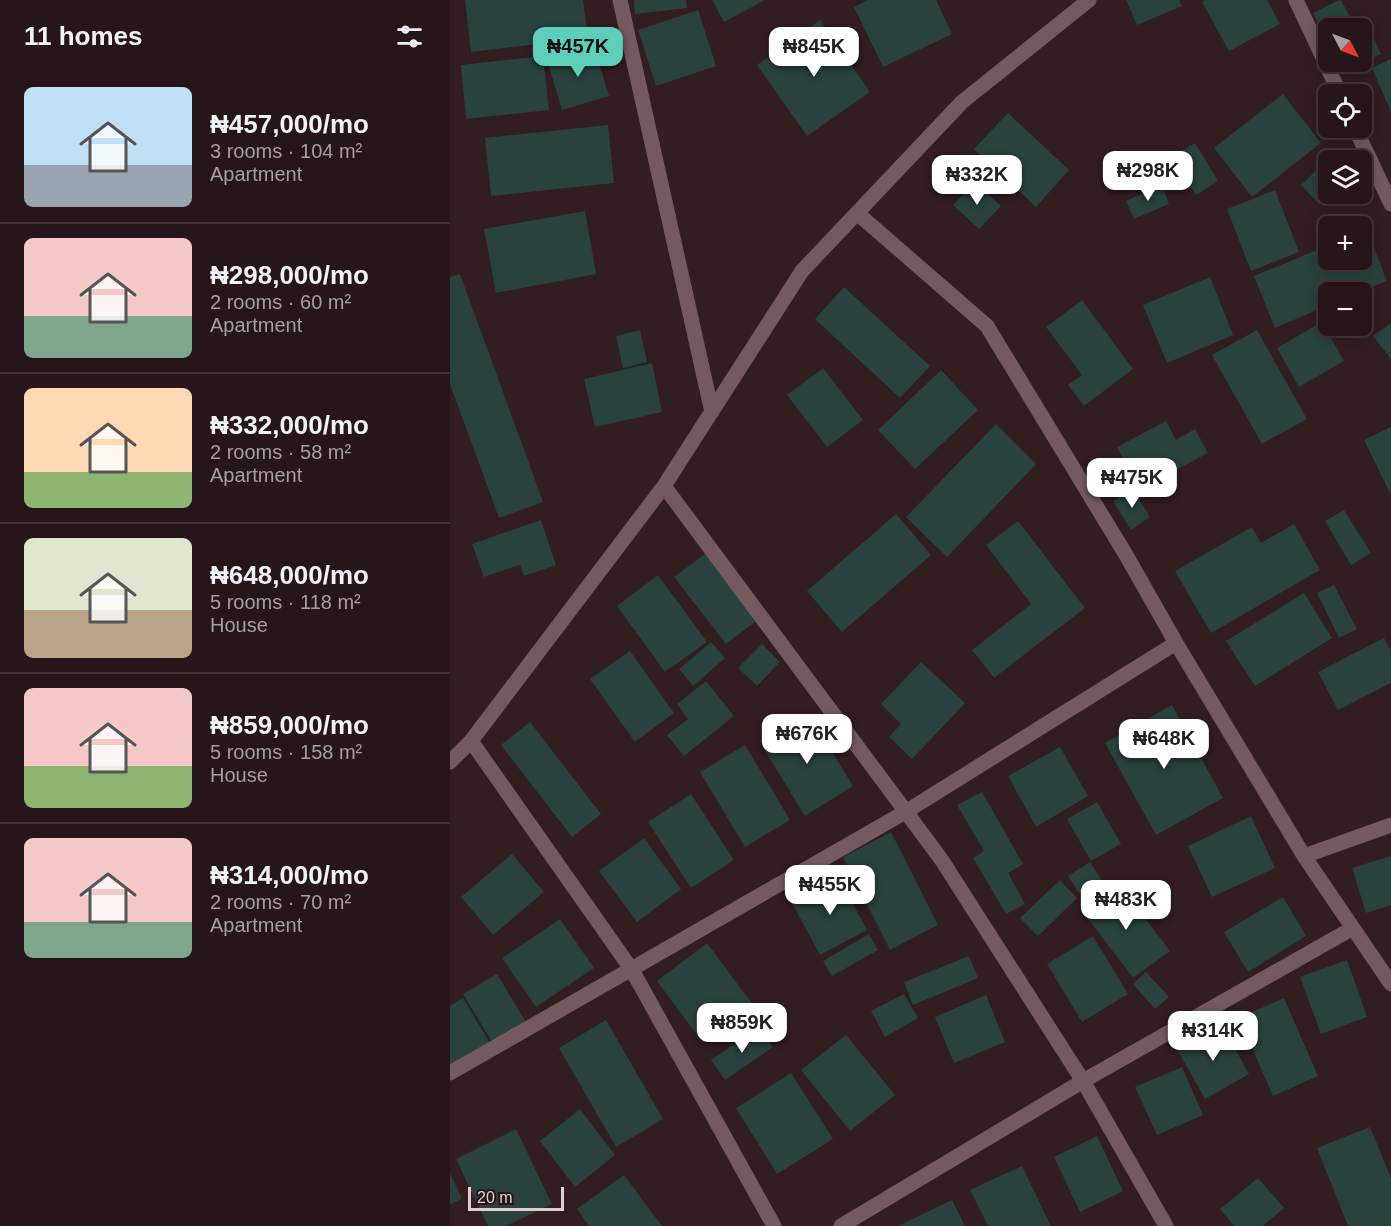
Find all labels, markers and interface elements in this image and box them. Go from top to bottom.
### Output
north arrow [1318,18,1372,72]
map controls [1318,18,1372,336]
icon: filters [393,20,426,53]
text: 11 homes [24,21,143,51]
pin: ₦457K [536,27,620,78]
pin: ₦845K [772,27,856,78]
text: ₦457K [547,35,609,57]
text: ₦845K [783,35,845,57]
button: locate [1318,84,1372,138]
text: ₦457,000/mo [210,109,369,139]
icon: home [72,111,144,183]
text: 3 rooms · 104 m² [210,140,362,162]
button: layers [1318,150,1372,204]
pin: ₦298K [1106,151,1190,202]
pin: ₦332K [935,155,1019,206]
text: ₦298K [1117,159,1179,181]
text: Apartment [210,163,302,185]
text: ₦332K [946,163,1008,185]
button: + [1318,216,1372,270]
text: ₦298,000/mo [210,260,369,290]
icon: home [72,262,144,334]
button: − [1318,282,1372,336]
text: 2 rooms · 60 m² [210,291,351,313]
text: Apartment [210,314,302,336]
text: ₦332,000/mo [210,410,369,440]
icon: home [72,412,144,484]
text: 2 rooms · 58 m² [210,441,351,463]
pin: ₦475K [1090,458,1174,509]
text: Apartment [210,464,302,486]
text: ₦475K [1101,466,1163,488]
text: ₦648,000/mo [210,560,369,590]
icon: home [72,562,144,634]
text: 5 rooms · 118 m² [210,591,361,613]
text: House [210,614,268,636]
text: ₦859,000/mo [210,710,369,740]
icon: home [72,712,144,784]
pin: ₦676K [765,714,849,765]
pin: ₦648K [1122,719,1206,770]
text: ₦676K [776,722,838,744]
text: ₦648K [1133,727,1195,749]
text: 5 rooms · 158 m² [210,741,362,763]
text: House [210,764,268,786]
text: ₦314,000/mo [210,860,369,890]
icon: home [72,862,144,934]
pin: ₦455K [788,865,872,916]
text: ₦455K [799,873,861,895]
pin: ₦483K [1084,880,1168,931]
text: ₦483K [1095,888,1157,910]
text: 2 rooms · 70 m² [210,891,351,913]
text: Apartment [210,914,302,936]
pin: ₦859K [700,1003,784,1054]
text: ₦859K [711,1011,773,1033]
pin: ₦314K [1171,1011,1255,1062]
text: ₦314K [1182,1019,1244,1041]
scale bar [468,1184,564,1212]
text: 20 m [477,1189,513,1206]

